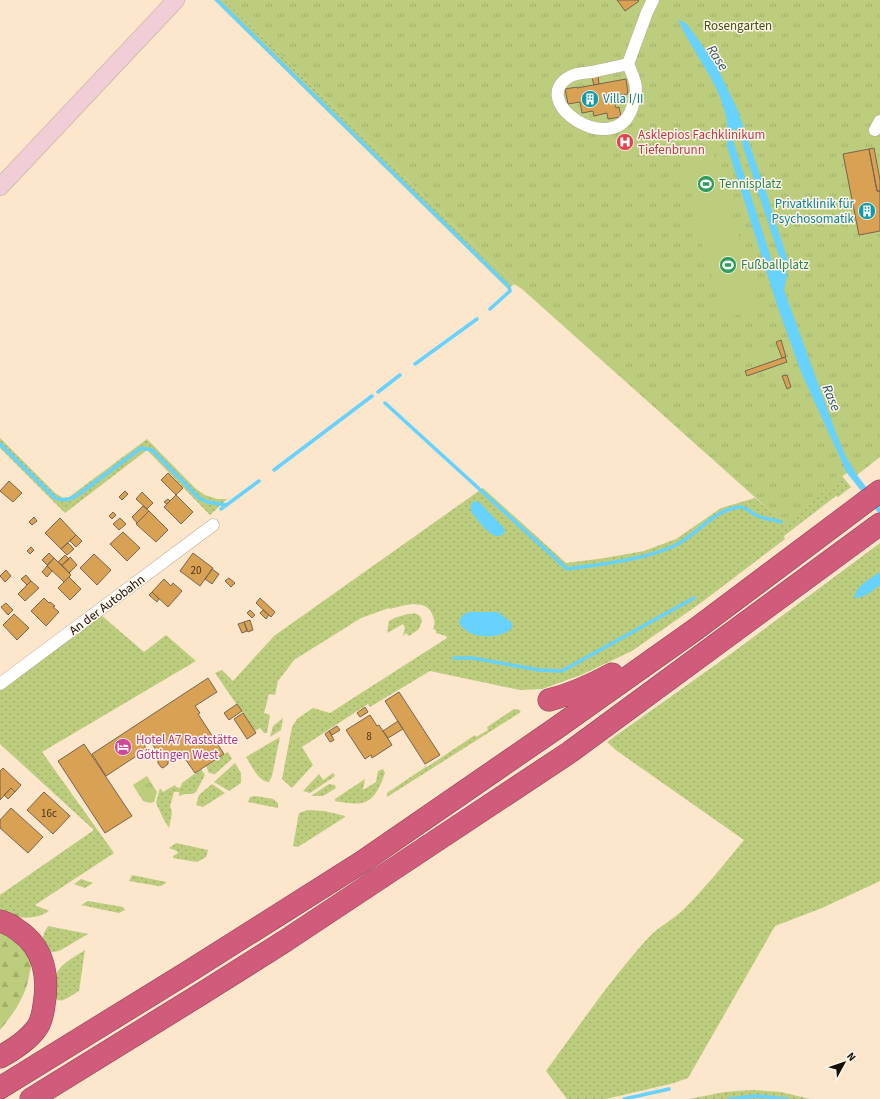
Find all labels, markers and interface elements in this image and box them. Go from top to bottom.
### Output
park label: Rosengarten [704,17,772,35]
water label: Rase [701,41,733,75]
building icon: Villa I/II [580,89,600,109]
place label: Villa I/II [603,90,643,108]
place label: Asklepios Fachklinikum Tiefenbrunn [638,126,765,159]
hospital icon: Asklepios Fachklinikum Tiefenbrunn [615,132,635,152]
sports icon: Tennisplatz [696,174,716,194]
place label: Tennisplatz [719,175,782,193]
place label: Privatklinik für Psychosomatik [772,195,855,228]
building icon: Privatklinik für Psychosomatik [857,201,877,221]
sports icon: Fußballplatz [718,255,738,275]
place label: Fußballplatz [741,256,809,274]
water label: Rase [816,381,846,415]
house number: 20 [191,563,201,578]
street label: An der Autobahn [65,571,149,639]
house number: 8 [366,729,372,744]
place label: Hotel A7 Raststätte Göttingen West [136,731,238,764]
hotel icon: Hotel A7 Raststätte Göttingen West [113,737,133,757]
house number: 16c [41,806,57,821]
north arrow [824,1043,864,1083]
text: N [843,1049,859,1065]

